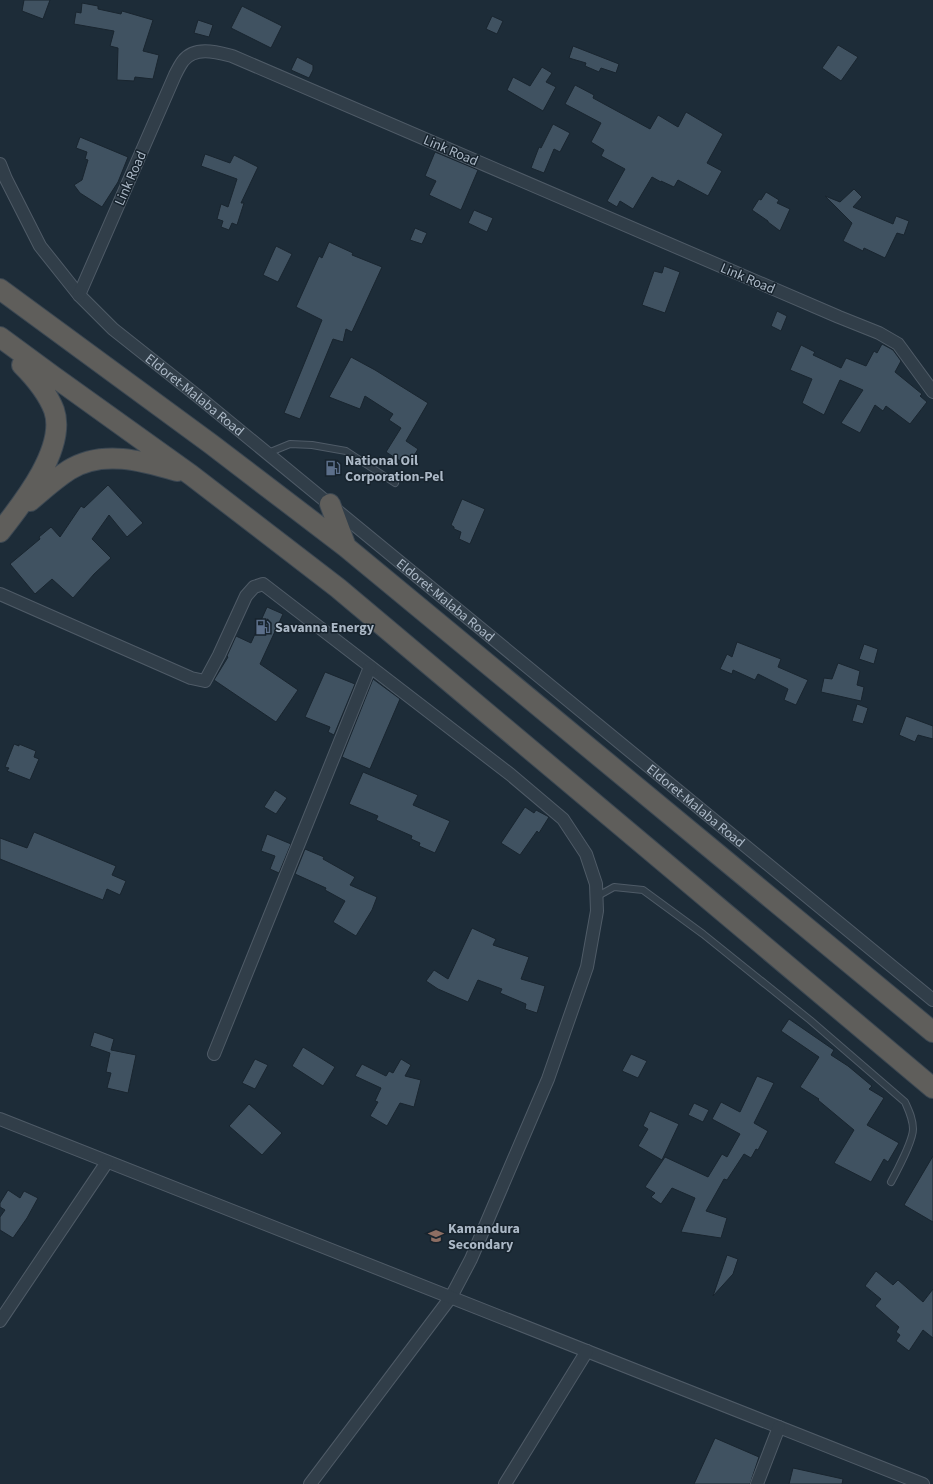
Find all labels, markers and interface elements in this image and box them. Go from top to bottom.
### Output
street label: Link Road [420,130,481,171]
street label: Link Road [110,148,152,209]
street label: Link Road [717,258,778,299]
street label: Eldoret-Malaba Road [141,349,248,441]
place label: National Oil Corporation-Pel [345,451,444,487]
fuel station icon: National Oil Corporation-Pel [324,459,342,477]
street label: Eldoret-Malaba Road [392,554,499,647]
fuel station icon: Savanna Energy [254,618,272,636]
place label: Savanna Energy [275,618,375,638]
street label: Eldoret-Malaba Road [642,760,749,853]
place label: Kamandura Secondary [448,1219,520,1255]
school or university icon: Kamandura Secondary [427,1227,445,1245]

